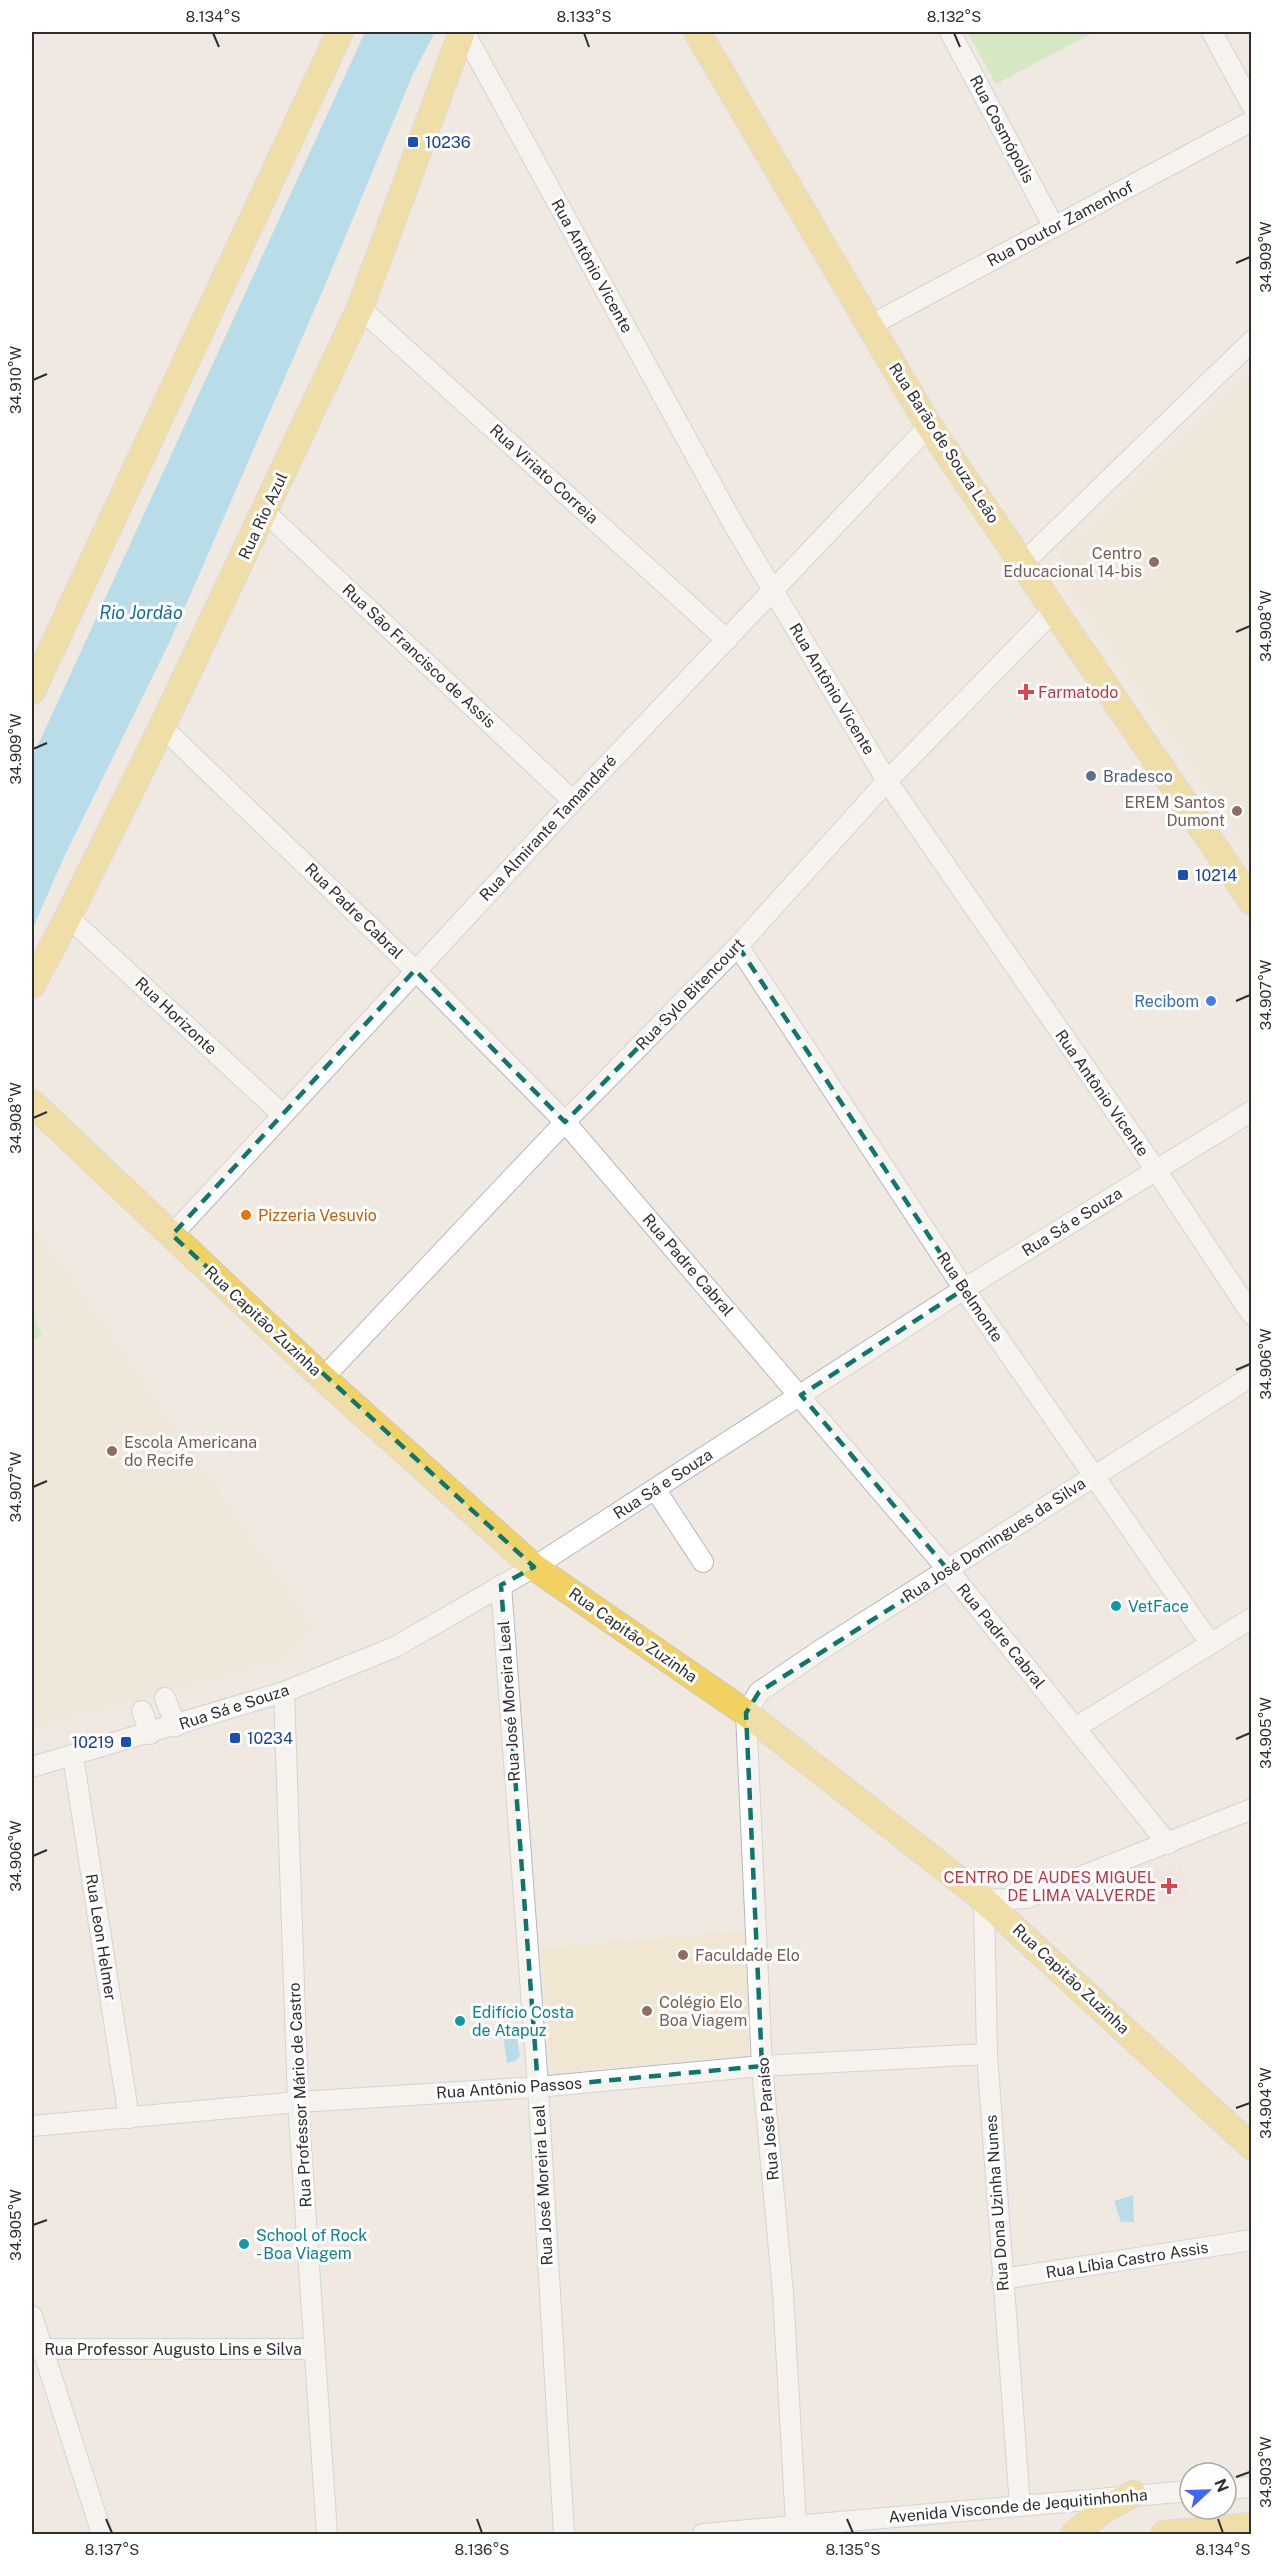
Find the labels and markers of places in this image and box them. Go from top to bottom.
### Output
place label: 10236 [425,133,471,152]
marker: 10236 [406,135,420,149]
place label: Centro Educacional 14-bis [1003,544,1142,581]
marker: Centro Educacional 14-bis [1147,555,1161,569]
place label: Farmatodo [1038,683,1118,702]
marker: Farmatodo [1019,685,1033,699]
place label: Bradesco [1103,767,1173,786]
marker: Bradesco [1084,769,1098,783]
place label: EREM Santos Dumont [1125,793,1225,830]
marker: EREM Santos Dumont [1230,804,1244,818]
place label: 10214 [1195,866,1237,885]
marker: 10214 [1176,868,1190,882]
place label: Recibom [1134,992,1199,1011]
marker: Recibom [1204,994,1218,1008]
place label: Pizzeria Vesuvio [258,1206,377,1225]
marker: Pizzeria Vesuvio [239,1208,253,1222]
place label: Escola Americana do Recife [124,1433,257,1470]
marker: Escola Americana do Recife [105,1444,119,1458]
place label: VetFace [1128,1597,1189,1616]
marker: VetFace [1109,1599,1123,1613]
place label: 10234 [247,1729,293,1748]
marker: 10234 [228,1731,242,1745]
place label: 10219 [72,1733,114,1752]
marker: 10219 [119,1735,133,1749]
place label: CENTRO DE AUDES MIGUEL DE LIMA VALVERDE [944,1868,1156,1905]
marker: CENTRO DE AUDES MIGUEL DE LIMA VALVERDE [1160,1877,1178,1895]
place label: Faculdade Elo [695,1946,800,1965]
marker: Faculdade Elo [676,1948,690,1962]
place label: Colégio Elo Boa Viagem [659,1993,747,2030]
place label: Edifício Costa de Atapuz [472,2003,574,2040]
marker: Colégio Elo Boa Viagem [640,2004,654,2018]
marker: Edifício Costa de Atapuz [453,2014,467,2028]
place label: School of Rock - Boa Viagem [256,2226,367,2263]
marker: School of Rock - Boa Viagem [237,2237,251,2251]

